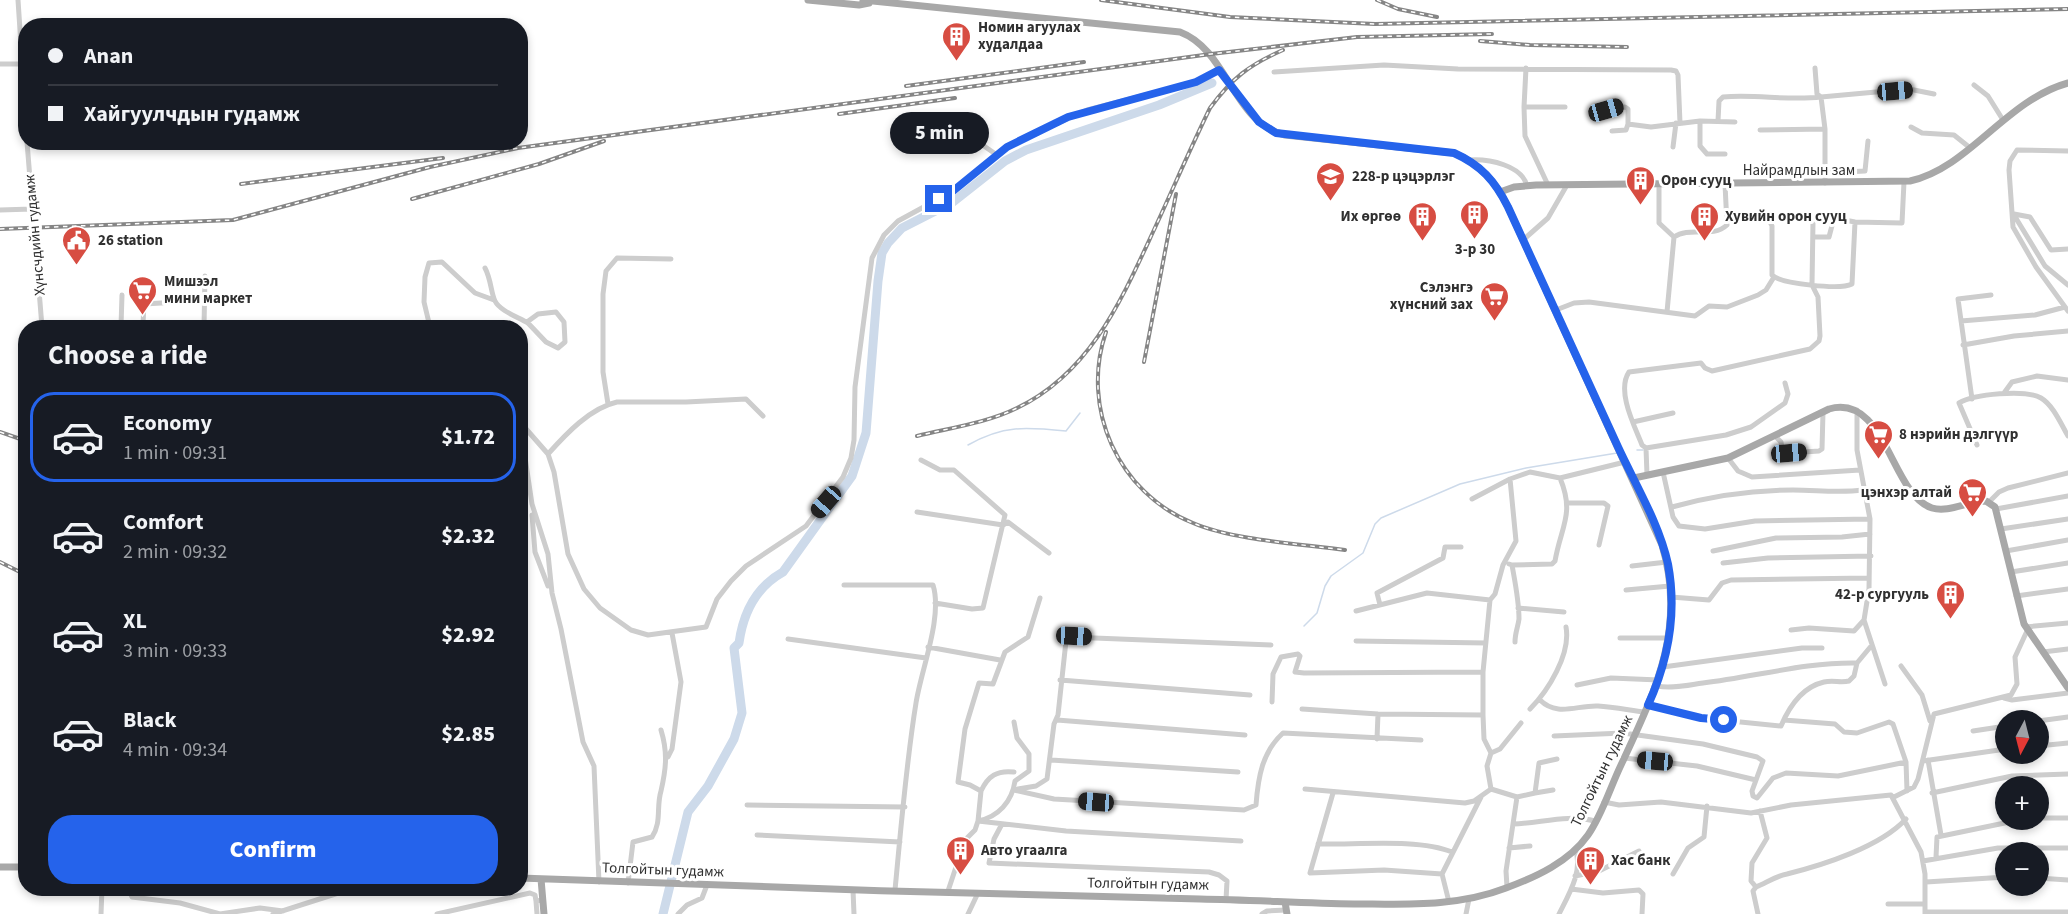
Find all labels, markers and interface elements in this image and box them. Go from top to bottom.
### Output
place label: Номин агуулах худалдаа [978,17,1081,55]
building icon: Номин агуулах худалдаа [941,20,973,62]
text: Anan [84,40,133,72]
car [1876,80,1914,102]
car [1586,96,1626,124]
text: Хайгуулчдын гудамж [84,98,300,130]
callout: 5 min [890,112,988,154]
text: 5 min [915,119,964,147]
school or university icon: 228-р цэцэрлэг [1315,160,1347,202]
street label: Найрамдлын зам [1743,160,1855,181]
building icon: Орон сууц [1624,164,1656,206]
place label: 228-р цэцэрлэг [1352,166,1455,187]
place label: Орон сууц [1661,170,1732,191]
street label: Хүнсчдийн гудамж [19,173,51,297]
route end [925,185,952,212]
building icon: 3-р 30 [1459,198,1491,240]
building icon: Их өргөө [1406,200,1438,242]
building icon: Хувийн орон сууц [1688,200,1720,242]
place label: Их өргөө [1341,206,1401,227]
place label: Хувийн орон сууц [1725,206,1847,227]
public building icon: 26 station [61,224,93,266]
place label: 26 station [98,230,163,251]
place label: 3-р 30 [1455,239,1495,260]
place label: Мишээл мини маркет [164,271,252,309]
supermarket icon: Мишээл мини маркет [127,274,159,316]
place label: Сэлэнгэ хүнсний зах [1390,277,1473,315]
supermarket icon: Сэлэнгэ хүнсний зах [1478,280,1510,322]
text: Choose a ride [48,336,208,375]
text: Economy [123,407,212,439]
icon: car [51,410,105,464]
supermarket icon: 8 нэрийн дэлгүүр [1862,418,1894,460]
text: $1.72 [441,421,495,453]
place label: 8 нэрийн дэлгүүр [1899,424,2019,445]
text: 1 min · 09:31 [123,439,227,467]
car [1770,442,1808,464]
supermarket icon: цэнхэр алтай [1957,476,1989,518]
place label: цэнхэр алтай [1861,482,1952,503]
car [807,483,845,521]
text: Comfort [123,506,204,538]
icon: car [51,509,105,563]
text: $2.32 [441,520,495,552]
text: 2 min · 09:32 [123,538,227,566]
building icon: 42-p сургууль [1934,578,1966,620]
place label: 42-p сургууль [1835,584,1929,605]
text: XL [123,605,147,637]
icon: car [51,608,105,662]
text: $2.92 [441,619,495,651]
car [1056,626,1092,646]
text: 3 min · 09:33 [123,637,227,665]
text: Black [123,704,177,736]
route start [1710,706,1737,733]
icon: car [51,707,105,761]
north arrow [1995,710,2049,764]
map controls [1995,710,2049,896]
street label: Толгойтын гудамж [1566,711,1638,830]
text: $2.85 [441,718,495,750]
text: 4 min · 09:34 [123,736,227,764]
car [1636,750,1674,772]
button: + [1995,776,2049,830]
car [1077,792,1115,812]
button: Confirm [48,815,498,884]
building icon: Авто угаалга [944,834,976,876]
place label: Авто угаалга [980,840,1068,861]
button: − [1995,842,2049,896]
building icon: Хас банк [1574,844,1606,886]
place label: Хас банк [1611,850,1671,871]
street label: Толгойтын гудамж [602,857,725,883]
street label: Толгойтын гудамж [1087,872,1210,896]

